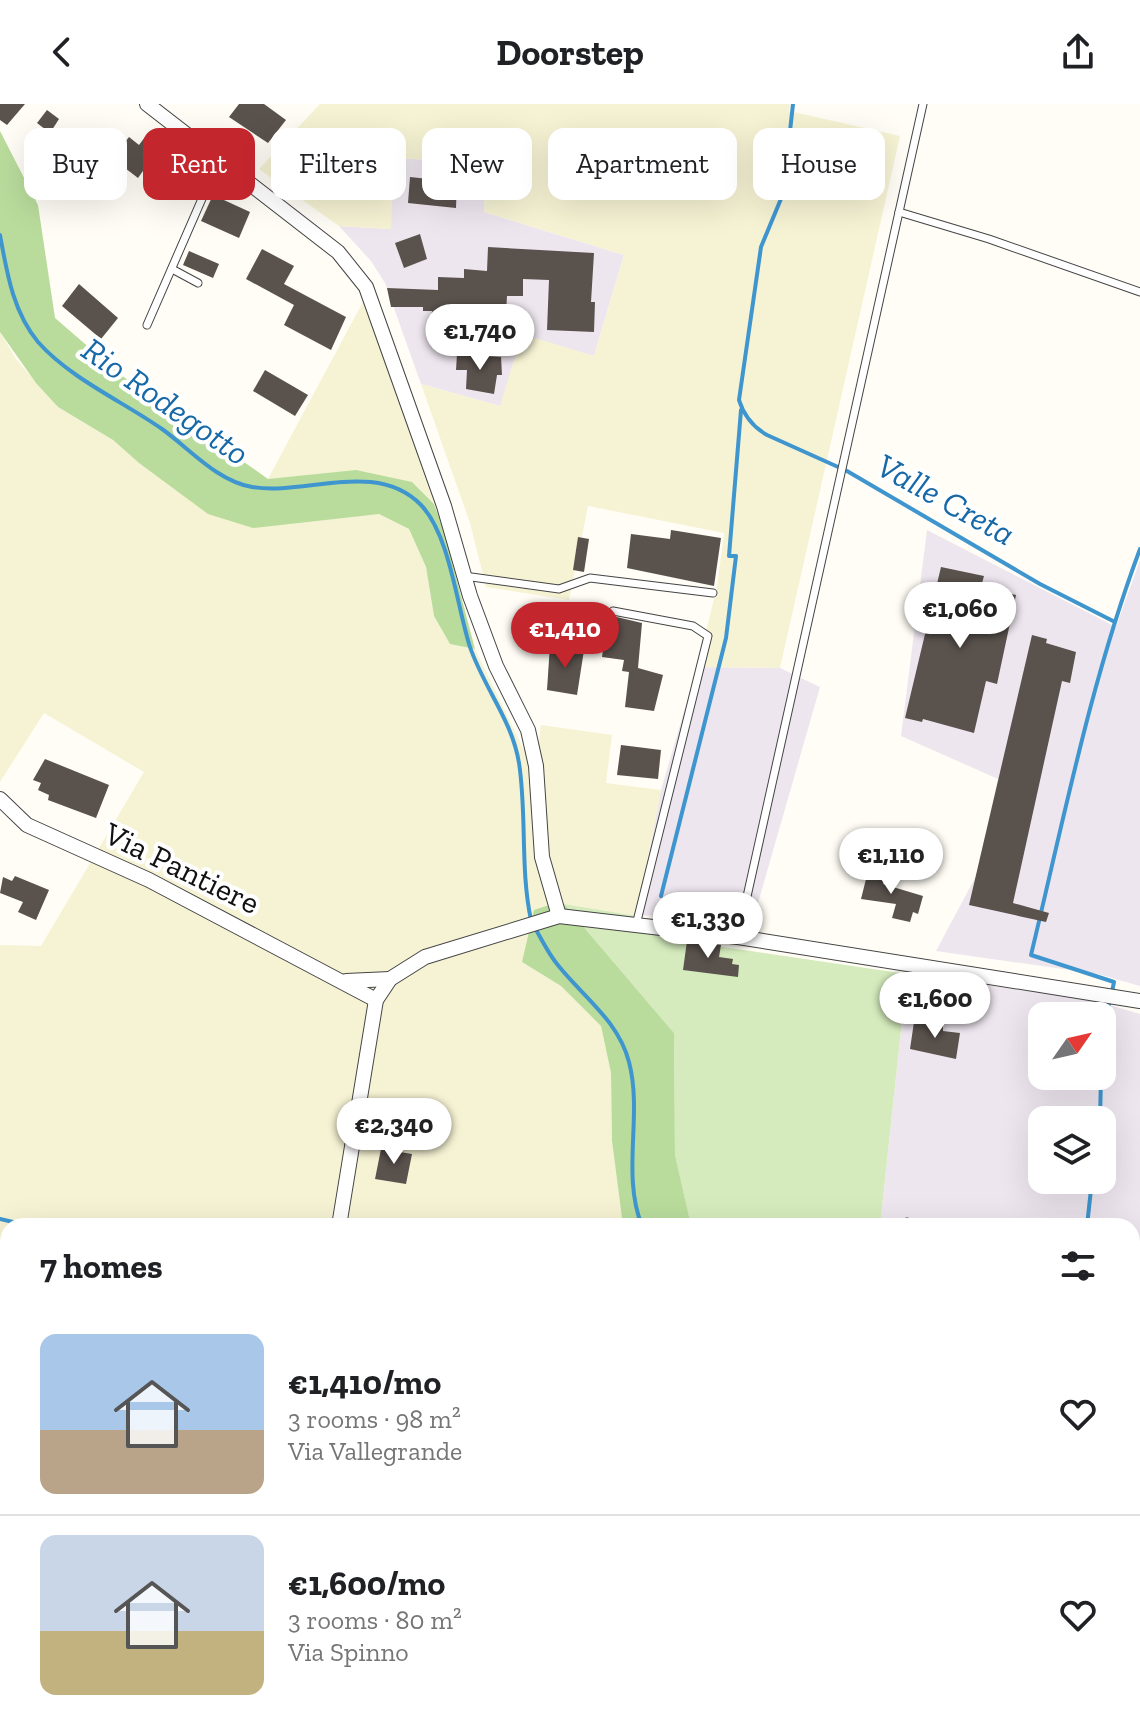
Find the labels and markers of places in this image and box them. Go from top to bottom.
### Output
pin: €1,740 [415,304,545,372]
pin: €1,060 [895,582,1025,650]
pin: €1,410 [500,602,630,670]
pin: €1,110 [826,828,956,896]
pin: €1,330 [643,892,773,960]
pin: €1,600 [870,972,1000,1040]
pin: €2,340 [329,1098,459,1166]

